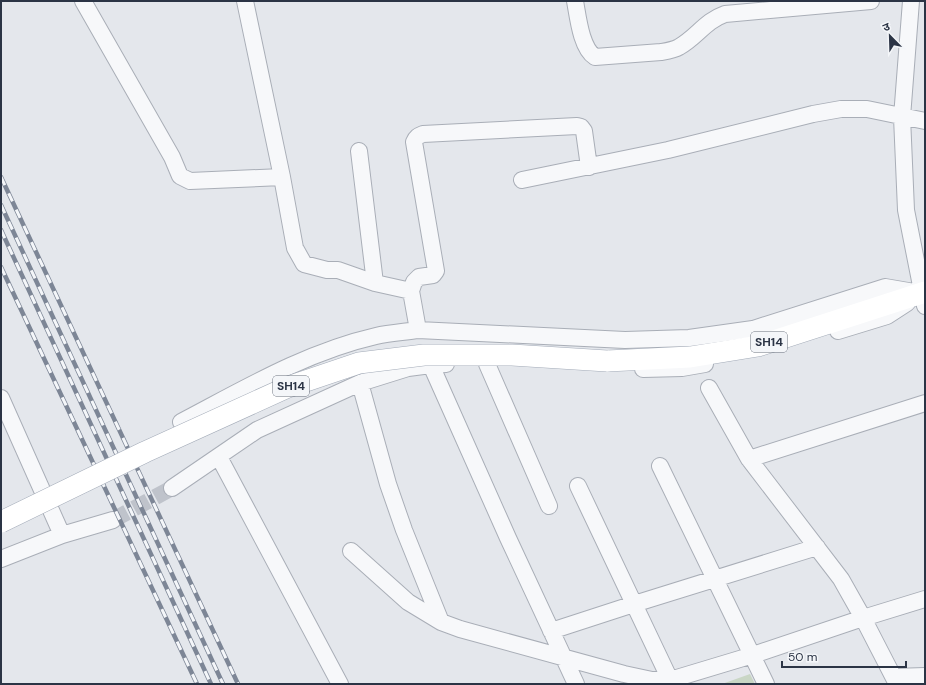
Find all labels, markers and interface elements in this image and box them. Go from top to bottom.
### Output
north arrow [870,16,910,56]
text: उ [880,19,892,34]
road number: SH14 [751,332,787,352]
road number: SH14 [273,376,309,396]
scale bar [782,643,906,669]
text: 50 m [788,649,817,665]

